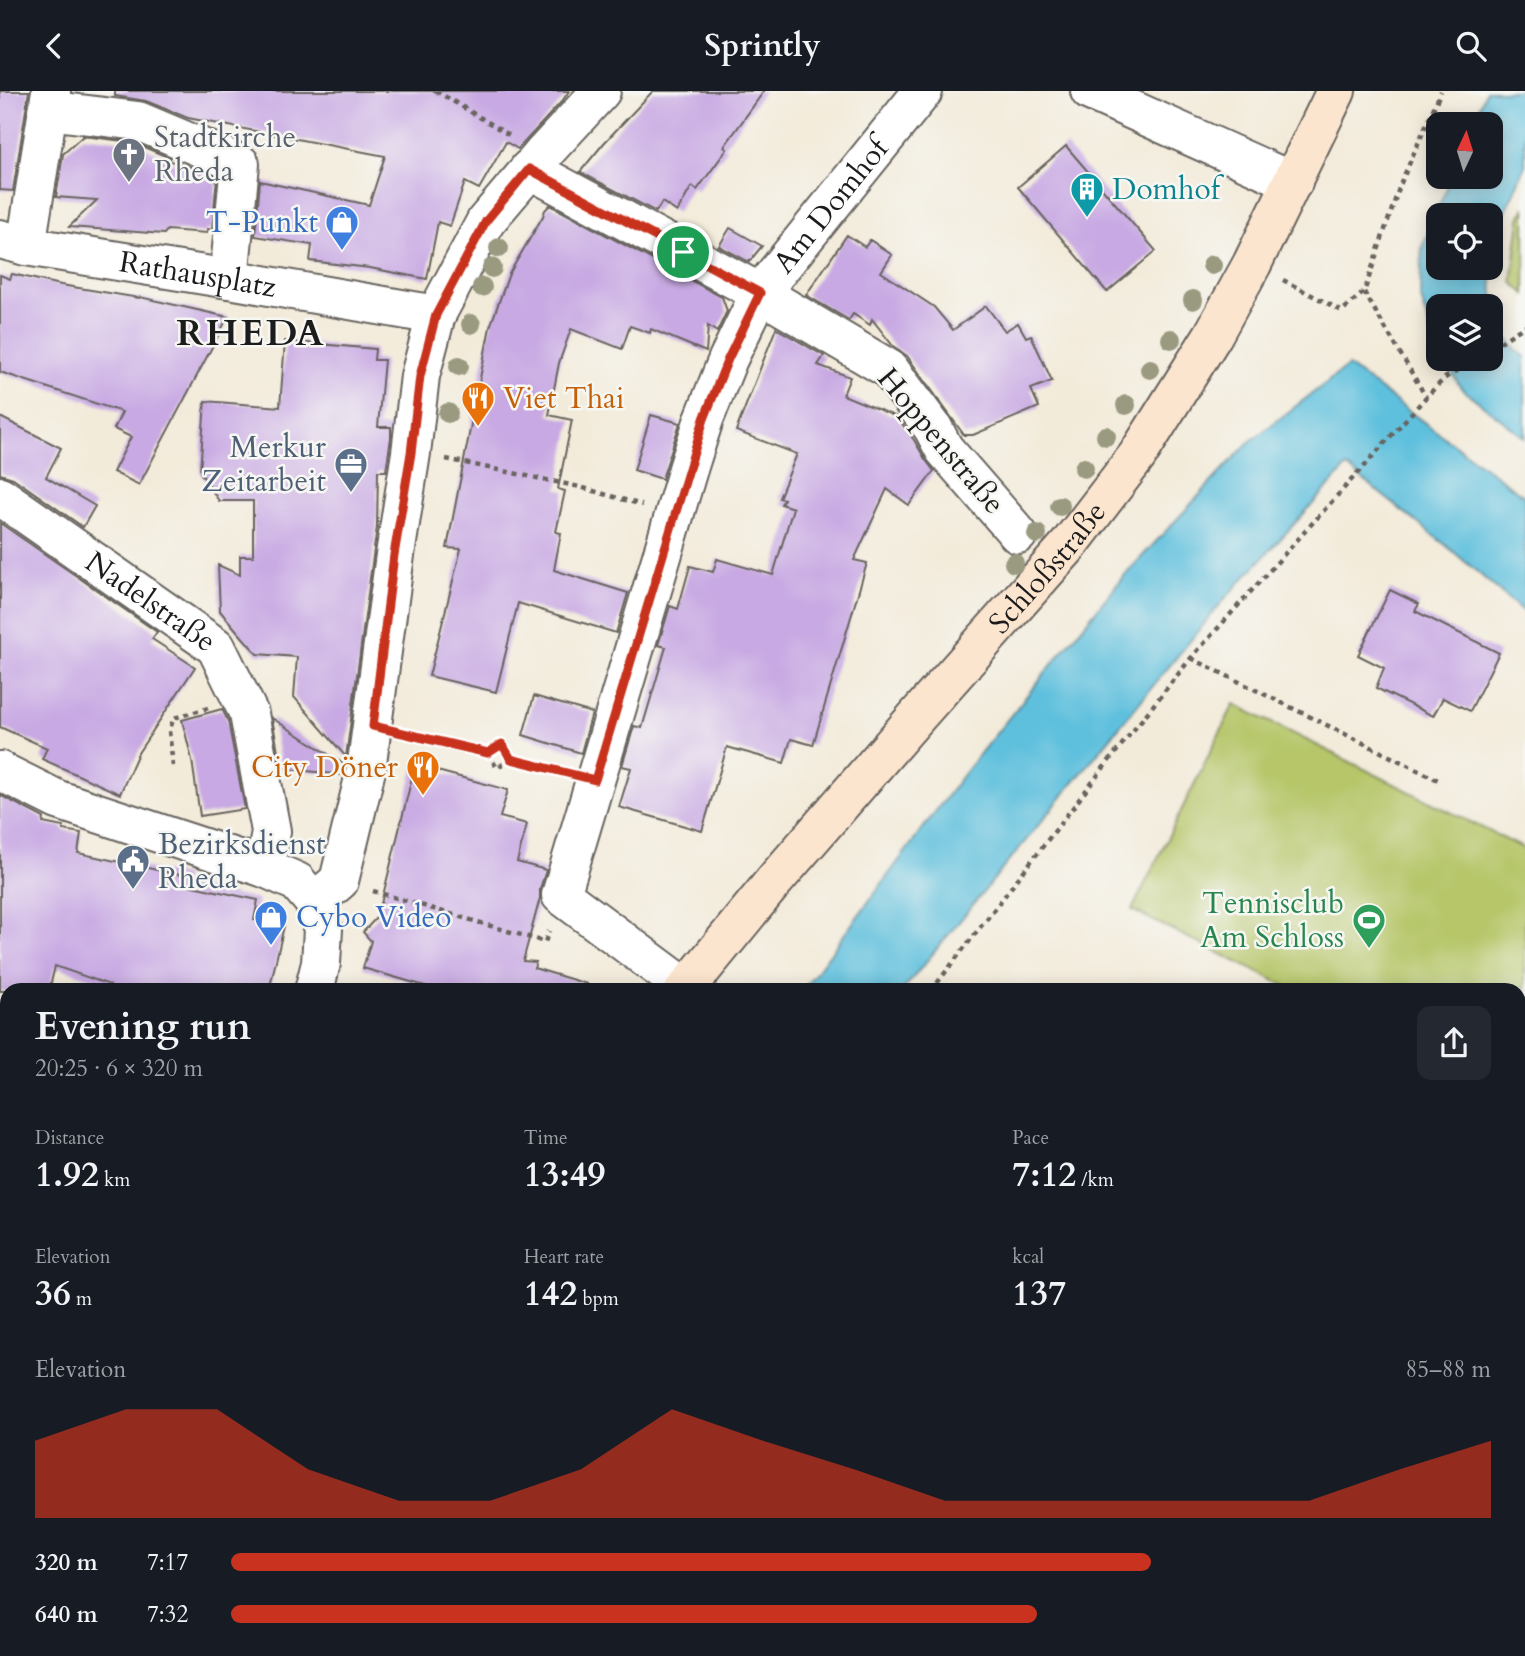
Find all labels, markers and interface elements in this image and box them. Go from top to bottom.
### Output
text: Sprintly [704,24,821,68]
icon: back [35,27,73,65]
icon: search [1452,27,1490,65]
north arrow [1426,112,1503,189]
map controls [1426,112,1503,371]
place label: Stadtkirche Rheda [154,117,296,192]
street label: Am Domhof [763,126,901,282]
church icon: Stadtkirche Rheda [110,135,148,184]
place label: Domhof [1112,169,1225,210]
building icon: Domhof [1068,170,1106,219]
place label: T-Punkt [206,202,319,243]
shop icon: T-Punkt [323,203,361,252]
button: locate [1426,203,1503,280]
pin [653,222,713,282]
icon: arrive [664,233,702,271]
street label: Rathausplatz [116,241,280,307]
button: layers [1426,294,1503,371]
district label: RHEDA [176,308,326,358]
street label: Hoppenstraße [868,359,1014,523]
place label: Viet Thai [503,378,625,419]
restaurant icon: Viet Thai [459,379,497,428]
place label: Merkur Zeitarbeit [202,427,327,502]
office icon: Merkur Zeitarbeit [332,445,370,494]
street label: Schloßstraße [979,493,1115,642]
street label: Nadelstraße [77,541,224,661]
place label: City Döner [251,747,398,788]
restaurant icon: City Döner [404,748,442,797]
place label: Bezirksdienst Rheda [158,824,326,899]
public building icon: Bezirksdienst Rheda [114,842,152,891]
place label: Tennisclub Am Schloss [1200,883,1344,958]
place label: Cybo Video [296,897,451,938]
shop icon: Cybo Video [252,898,290,947]
sports icon: Tennisclub Am Schloss [1350,901,1388,950]
text: Evening run [35,1001,251,1053]
button: share [1417,1006,1491,1080]
text: 20:25 · 6 × 320 m [35,1053,203,1084]
text: Distance [35,1125,104,1151]
text: Time [524,1125,568,1151]
text: Pace [1012,1125,1049,1151]
text: 1.92 [35,1151,99,1199]
text: 13:49 [524,1151,606,1199]
text: 7:12 [1012,1151,1076,1199]
text: km [99,1167,130,1193]
text: /km [1076,1167,1114,1193]
text: Elevation [35,1244,110,1270]
text: Heart rate [524,1244,604,1270]
text: kcal [1012,1244,1044,1270]
text: 36 [35,1270,71,1318]
text: 142 [524,1270,577,1318]
text: 137 [1012,1270,1066,1318]
text: m [71,1286,92,1312]
text: bpm [577,1286,619,1312]
text: Elevation [35,1354,126,1385]
text: 85–88 m [1406,1354,1491,1385]
text: 320 m [35,1547,98,1578]
text: 7:17 [147,1547,188,1578]
text: 640 m [35,1599,98,1630]
text: 7:32 [147,1599,188,1630]

